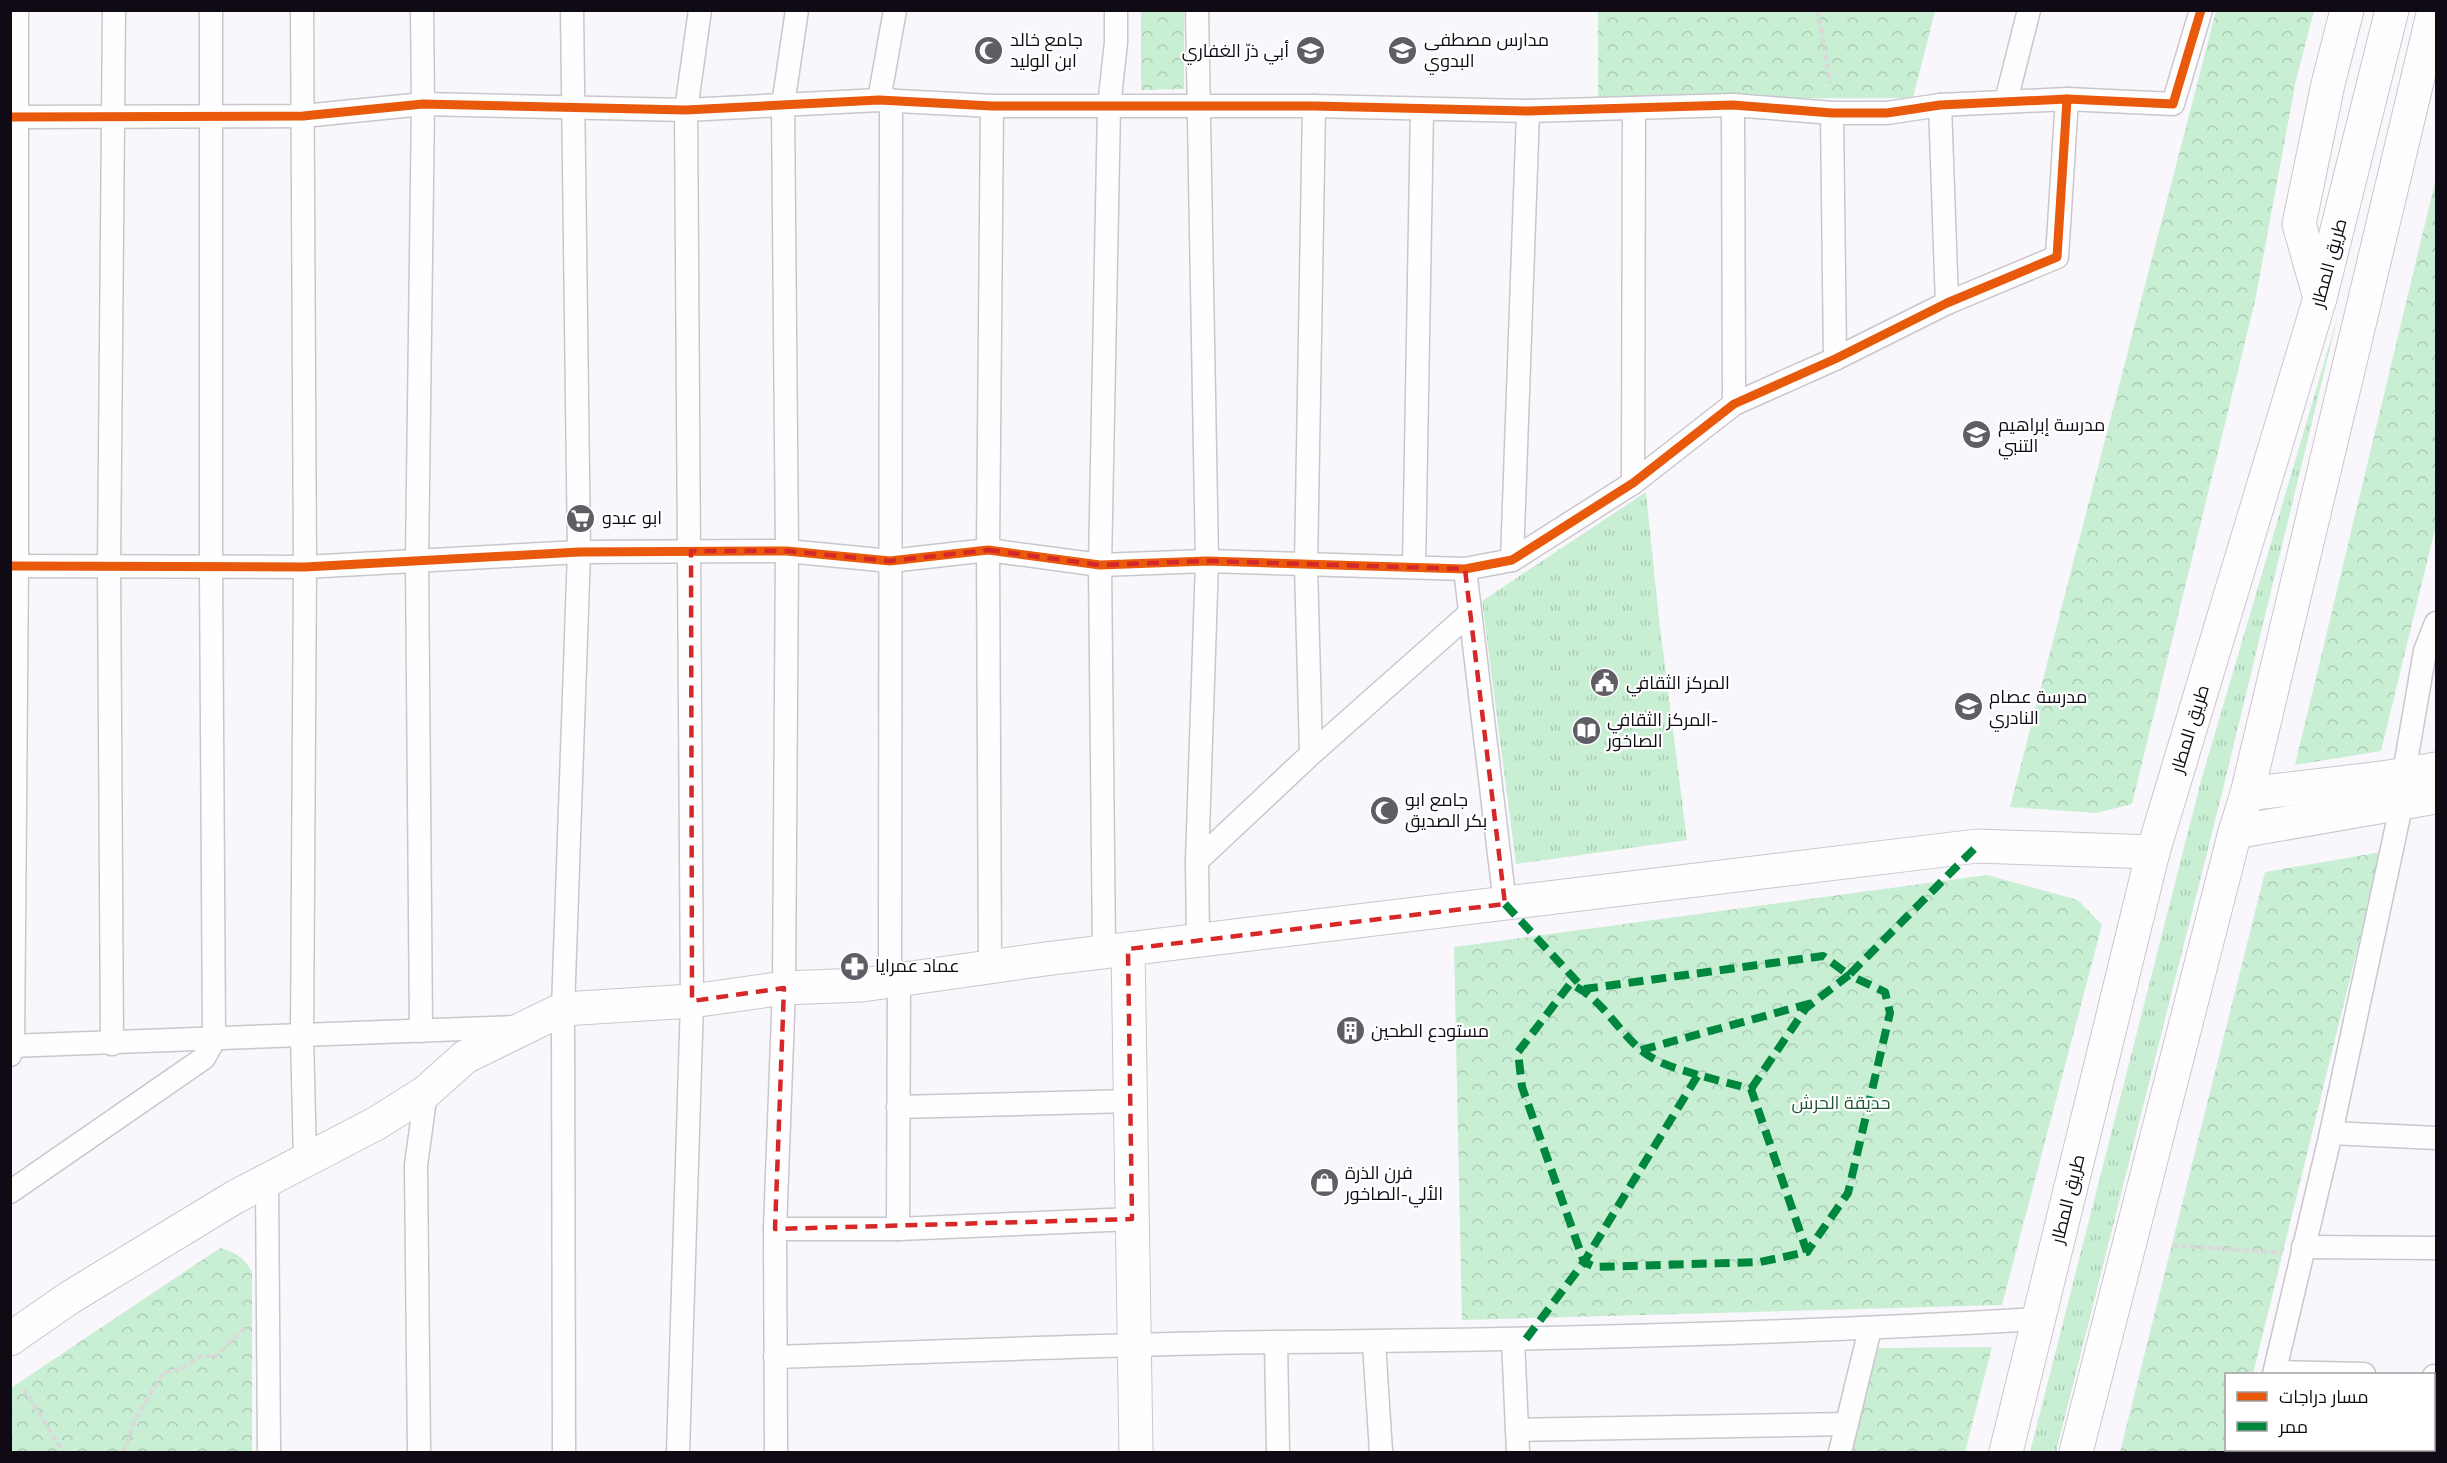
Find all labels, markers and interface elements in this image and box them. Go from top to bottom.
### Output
place label: جامع خالد ابن الوليد [1010,28,1083,73]
place label: مدارس مصطفى البدوي [1424,28,1549,75]
mosque icon: جامع خالد ابن الوليد [973,34,1005,66]
school or university icon: مدارس مصطفى البدوي [1387,34,1419,66]
school or university icon: أبي ذرّ الغفاري [1294,35,1326,67]
place label: أبي ذرّ الغفاري [1182,39,1289,65]
street label: طريق المطار [2305,216,2352,311]
place label: مدرسة إبراهيم التنبي [1998,413,2105,460]
school or university icon: مدرسة إبراهيم التنبي [1961,419,1993,451]
supermarket icon: ابو عبدو [565,502,597,534]
place label: ابو عبدو [602,506,662,530]
public building icon: المركز الثقافي [1589,667,1621,699]
place label: المركز الثقافي [1626,671,1730,697]
street label: طريق المطار [2165,682,2215,777]
place label: مدرسة عصام النادري [1989,685,2087,732]
school or university icon: مدرسة عصام النادري [1952,691,1984,723]
place label: المركز الثقافي- الصاخور [1606,708,1718,753]
library icon: المركز الثقافي- الصاخور [1570,714,1602,746]
place label: جامع ابو بكر الصديق [1405,788,1487,833]
mosque icon: جامع ابو بكر الصديق [1368,794,1400,826]
pharmacy icon: عماد عمرايا [838,950,870,982]
place label: عماد عمرايا [875,954,960,978]
building icon: مستودع الطحين [1334,1015,1366,1047]
place label: مستودع الطحين [1371,1019,1489,1043]
park label: حديقة الحرش [1792,1091,1890,1115]
street label: طريق المطار [2045,1152,2091,1247]
place label: فرن الذرة الألي-الصاخور [1344,1161,1443,1208]
shop icon: فرن الذرة الألي-الصاخور [1308,1167,1340,1199]
legend [2225,1373,2435,1451]
text: مسار دراجات [2279,1385,2369,1409]
text: ممر [2278,1415,2308,1439]

